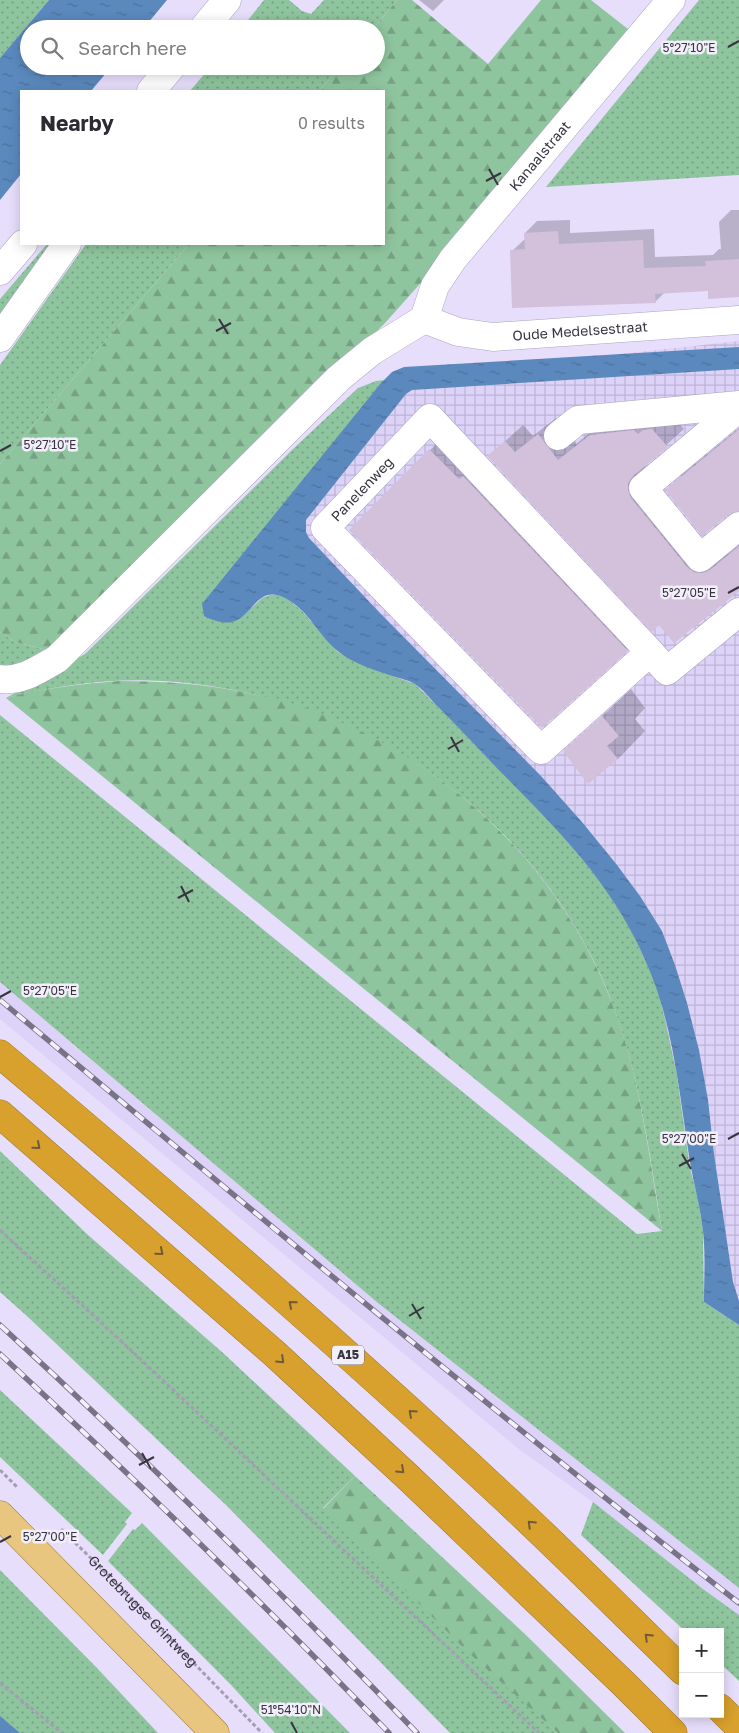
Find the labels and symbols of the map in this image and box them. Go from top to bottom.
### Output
text: 5°27'10"E [663,40,715,55]
street label: Kanaalstraat [505,117,574,194]
street label: Oude Medelsestraat [512,317,648,344]
text: 5°27'10"E [24,437,76,452]
street label: Panelenweg [327,453,396,525]
text: 5°27'05"E [662,585,716,600]
text: 5°27'05"E [23,983,77,998]
text: 5°27'00"E [662,1131,716,1146]
one-way arrow [31,1140,40,1148]
one-way arrow [154,1247,163,1256]
one-way arrow [288,1301,297,1310]
road number: A15 [332,1346,364,1364]
one-way arrow [276,1354,285,1363]
one-way arrow [409,1410,418,1419]
one-way arrow [395,1464,404,1473]
one-way arrow [528,1521,537,1530]
text: 5°27'00"E [23,1529,77,1544]
street label: Grotebrugse Grintweg [85,1552,201,1670]
one-way arrow [645,1634,654,1643]
text: 51°54'10"N [261,1702,321,1717]

